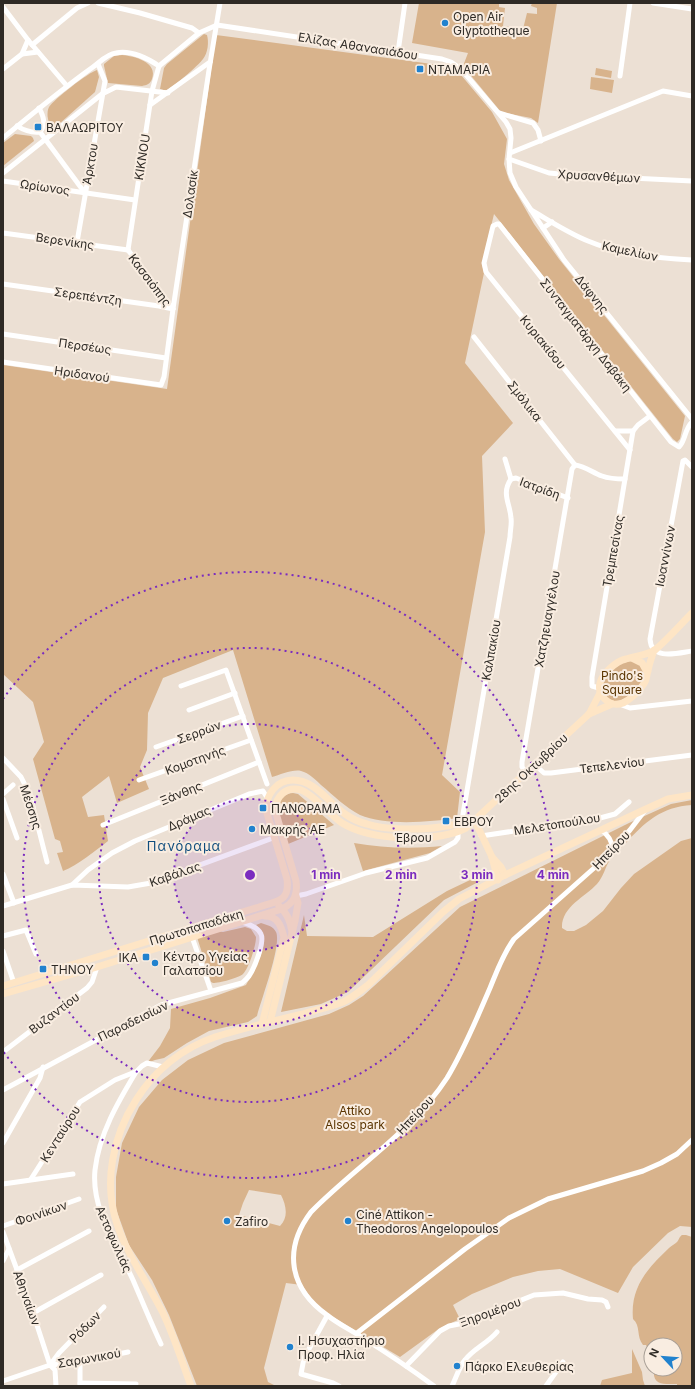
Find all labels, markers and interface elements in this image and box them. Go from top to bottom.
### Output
place label: Open Air Glyptotheque [453,9,529,38]
marker: Open Air Glyptotheque [440,18,450,28]
street label: Ελίζας Αθανασιάδου [297,29,419,63]
place label: ΝΤΑΜΑΡΙΑ [428,62,490,77]
marker: ΝΤΑΜΑΡΙΑ [415,64,425,74]
place label: ΒΑΛΑΩΡΙΤΟΥ [46,120,123,135]
marker: ΒΑΛΑΩΡΙΤΟΥ [33,122,43,132]
street label: KIKNOU [131,133,153,181]
street label: Άρκτου [79,142,101,186]
street label: Χρυσανθέμων [557,166,641,186]
street label: Δολασίκ [179,168,201,219]
street label: Ωρίωνος [19,176,71,198]
street label: Βερενίκης [35,229,95,253]
street label: Καμελίων [601,238,659,264]
street label: Κασσιόπης [125,251,175,309]
street label: Δάφνης [572,272,612,317]
street label: Συνταγματάρχη Δαβάκη [537,275,635,395]
street label: Σερεπέντζη [53,284,123,308]
street label: Κυριακίδου [517,312,569,372]
street label: Περσέως [58,335,113,357]
street label: Ηριδανού [53,363,111,385]
street label: Σμόλικα [504,378,546,424]
street label: Ιατρίδη [518,474,562,502]
street label: Τρεμπεσίνας [599,514,627,588]
street label: Ιωαννίνων [652,524,678,588]
street label: Χατζηευαγγέλου [531,569,563,669]
street label: Καλπακίου [478,618,504,682]
park label: Pindo's Square [601,668,643,697]
street label: Σερρών [175,717,223,747]
street label: 28ης Οκτωβρίου [491,730,571,806]
street label: Κομοτηνής [163,742,227,778]
street label: Τεπελενίου [578,754,646,776]
street label: Ξάνθης [158,778,204,808]
street label: Μέσσης [17,783,45,831]
place label: ΠΑΝΟΡΑΜΑ [271,801,341,816]
street label: Δράμας [165,802,213,834]
marker: ΠΑΝΟΡΑΜΑ [258,803,268,813]
street label: Μελετοπούλου [513,810,601,838]
place label: ΕΒΡΟΥ [454,814,494,829]
marker: ΕΒΡΟΥ [441,816,451,826]
place label: Μακρής ΑΕ [260,822,325,837]
marker: Μακρής ΑΕ [247,824,257,834]
street label: Ηπείρου [589,828,633,872]
street label: Έβρου [394,830,432,845]
district label: Πανόραμα [147,838,221,854]
street label: Καβάλας [147,858,203,890]
text: 1 min [311,867,341,882]
text: 2 min [385,867,417,882]
text: 3 min [461,867,493,882]
text: 4 min [537,867,569,882]
centre of rings [243,868,257,882]
street label: Πρωτοπαπαδάκη [147,906,245,948]
place label: Κέντρο Υγείας Γαλατσίου [163,949,248,978]
place label: ΙΚΑ [118,950,138,965]
marker: ΙΚΑ [141,952,151,962]
marker: Κέντρο Υγείας Γαλατσίου [150,958,160,968]
place label: ΤΗΝΟΥ [51,962,94,977]
marker: ΤΗΝΟΥ [38,964,48,974]
street label: Βυζαντίου [26,989,82,1037]
street label: Παραδεισίων [95,998,171,1044]
street label: Ηπείρου [393,1092,437,1138]
street label: Κενταύρου [37,1103,83,1165]
park label: Attiko Alsos park [325,1103,385,1132]
street label: Φοινίκων [13,1197,69,1229]
street label: Αετοφωλιάς [93,1203,135,1275]
place label: Ciné Attikon - Theodoros Angelopoulos [356,1207,499,1236]
place label: Zafiro [235,1214,268,1229]
marker: Zafiro [222,1216,232,1226]
marker: Ciné Attikon - Theodoros Angelopoulos [343,1216,353,1226]
street label: Αθηναίων [10,1268,44,1328]
street label: Ξηρομέρου [457,1294,523,1330]
street label: Ρόδων [66,1308,104,1346]
place label: Ι. Ησυχαστήριο Προφ. Ηλία [298,1333,385,1362]
north arrow [643,1337,683,1377]
marker: Ι. Ησυχαστήριο Προφ. Ηλία [285,1342,295,1352]
street label: Σαρωνικού [56,1345,122,1371]
text: N [646,1346,662,1359]
place label: Πάρκο Ελευθερίας [465,1359,574,1374]
marker: Πάρκο Ελευθερίας [452,1361,462,1371]

